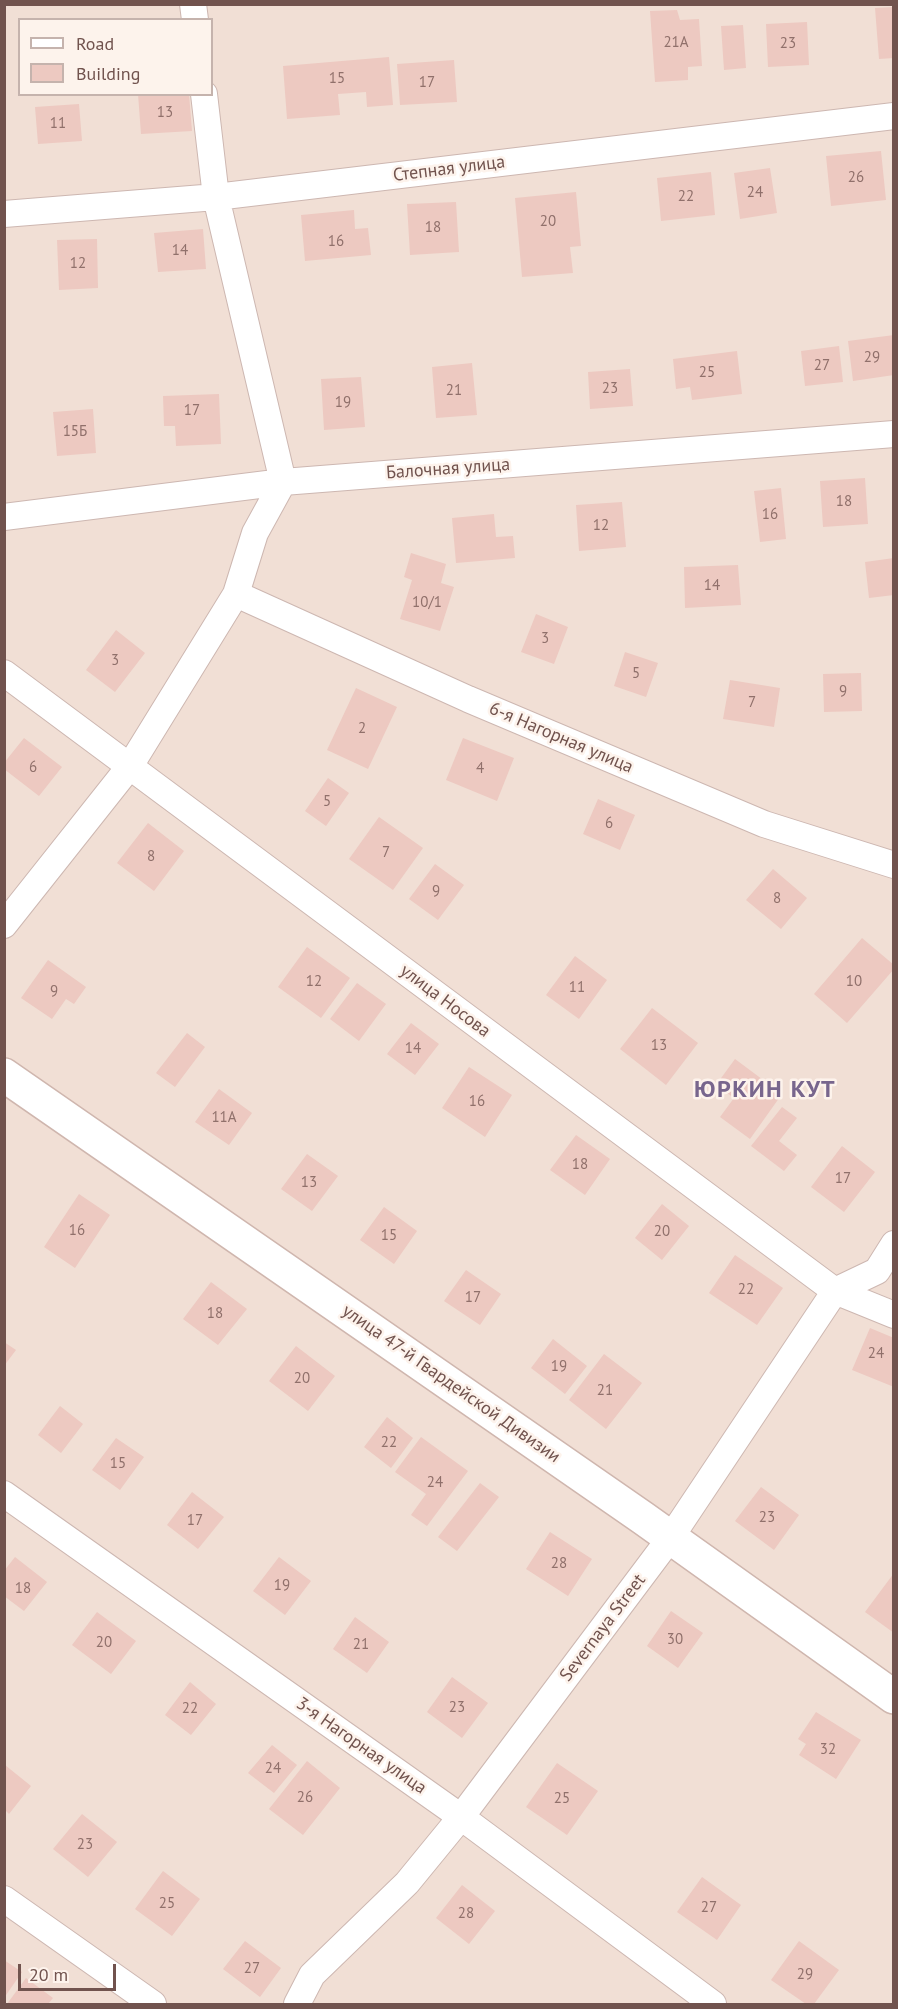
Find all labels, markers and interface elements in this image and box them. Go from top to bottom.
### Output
legend [18,18,213,96]
text: Road [76,32,114,55]
house number: 21А [663,34,689,52]
house number: 23 [780,35,796,53]
text: Building [76,62,140,85]
house number: 15 [329,70,345,88]
house number: 17 [419,74,435,92]
house number: 13 [157,104,173,122]
house number: 11 [50,115,66,133]
street label: Степная улица [392,151,506,187]
house number: 26 [848,169,864,187]
house number: 24 [747,184,763,202]
house number: 22 [678,188,694,206]
house number: 20 [540,213,556,231]
house number: 18 [425,219,441,237]
house number: 16 [328,233,344,251]
house number: 14 [172,242,188,260]
house number: 12 [70,255,86,273]
house number: 29 [864,349,880,367]
house number: 27 [814,357,830,375]
house number: 25 [699,364,715,382]
house number: 23 [602,380,618,398]
house number: 21 [446,382,462,400]
house number: 19 [335,394,351,412]
house number: 17 [184,402,200,420]
house number: 15Б [63,423,87,441]
street label: Балочная улица [385,454,511,484]
house number: 18 [836,493,852,511]
house number: 16 [762,506,778,524]
house number: 12 [593,517,609,535]
house number: 14 [704,577,720,595]
house number: 10/1 [412,594,442,612]
house number: 3 [541,630,549,648]
house number: 3 [111,652,119,670]
house number: 5 [632,665,640,683]
house number: 9 [839,683,847,701]
house number: 7 [748,694,756,712]
street label: 6-я Нагорная улица [486,698,636,778]
house number: 2 [358,720,366,738]
house number: 6 [29,759,37,777]
house number: 4 [476,760,484,778]
house number: 5 [323,793,331,811]
house number: 6 [605,815,613,833]
house number: 7 [382,844,390,862]
house number: 8 [147,848,155,866]
house number: 9 [432,883,440,901]
house number: 8 [773,890,781,908]
street label: улица Носова [396,960,494,1042]
house number: 12 [306,973,322,991]
house number: 10 [846,973,862,991]
house number: 11 [569,979,585,997]
house number: 9 [50,983,58,1001]
house number: 13 [651,1037,667,1055]
house number: 14 [405,1040,421,1058]
district label: ЮРКИН КУТ [694,1076,836,1104]
house number: 16 [469,1093,485,1111]
house number: 11А [211,1109,237,1127]
house number: 18 [572,1156,588,1174]
house number: 17 [835,1170,851,1188]
house number: 13 [301,1174,317,1192]
house number: 16 [69,1222,85,1240]
house number: 20 [654,1223,670,1241]
house number: 15 [381,1227,397,1245]
house number: 22 [738,1281,754,1299]
house number: 17 [465,1289,481,1307]
street label: улица 47-й Гвардейской Дивизии [338,1300,564,1468]
house number: 18 [207,1305,223,1323]
house number: 24 [868,1345,884,1363]
house number: 19 [551,1358,567,1376]
house number: 20 [294,1370,310,1388]
house number: 21 [597,1382,613,1400]
house number: 22 [381,1434,397,1452]
house number: 15 [110,1455,126,1473]
house number: 24 [427,1474,443,1492]
house number: 23 [759,1509,775,1527]
house number: 17 [187,1512,203,1530]
house number: 28 [551,1555,567,1573]
street label: Severnaya Street [556,1570,650,1686]
house number: 19 [274,1577,290,1595]
house number: 18 [15,1580,31,1598]
house number: 30 [667,1631,683,1649]
house number: 20 [96,1634,112,1652]
house number: 21 [353,1636,369,1654]
street label: 3-я Нагорная улица [292,1693,430,1799]
house number: 23 [449,1699,465,1717]
house number: 22 [182,1700,198,1718]
house number: 32 [820,1741,836,1759]
house number: 24 [265,1760,281,1778]
house number: 26 [297,1789,313,1807]
house number: 25 [554,1790,570,1808]
house number: 23 [77,1836,93,1854]
house number: 25 [159,1895,175,1913]
house number: 27 [701,1899,717,1917]
house number: 28 [458,1905,474,1923]
scale bar [21,1952,118,1990]
house number: 27 [244,1960,260,1978]
text: 20 m [29,1963,68,1986]
house number: 29 [797,1966,813,1984]

